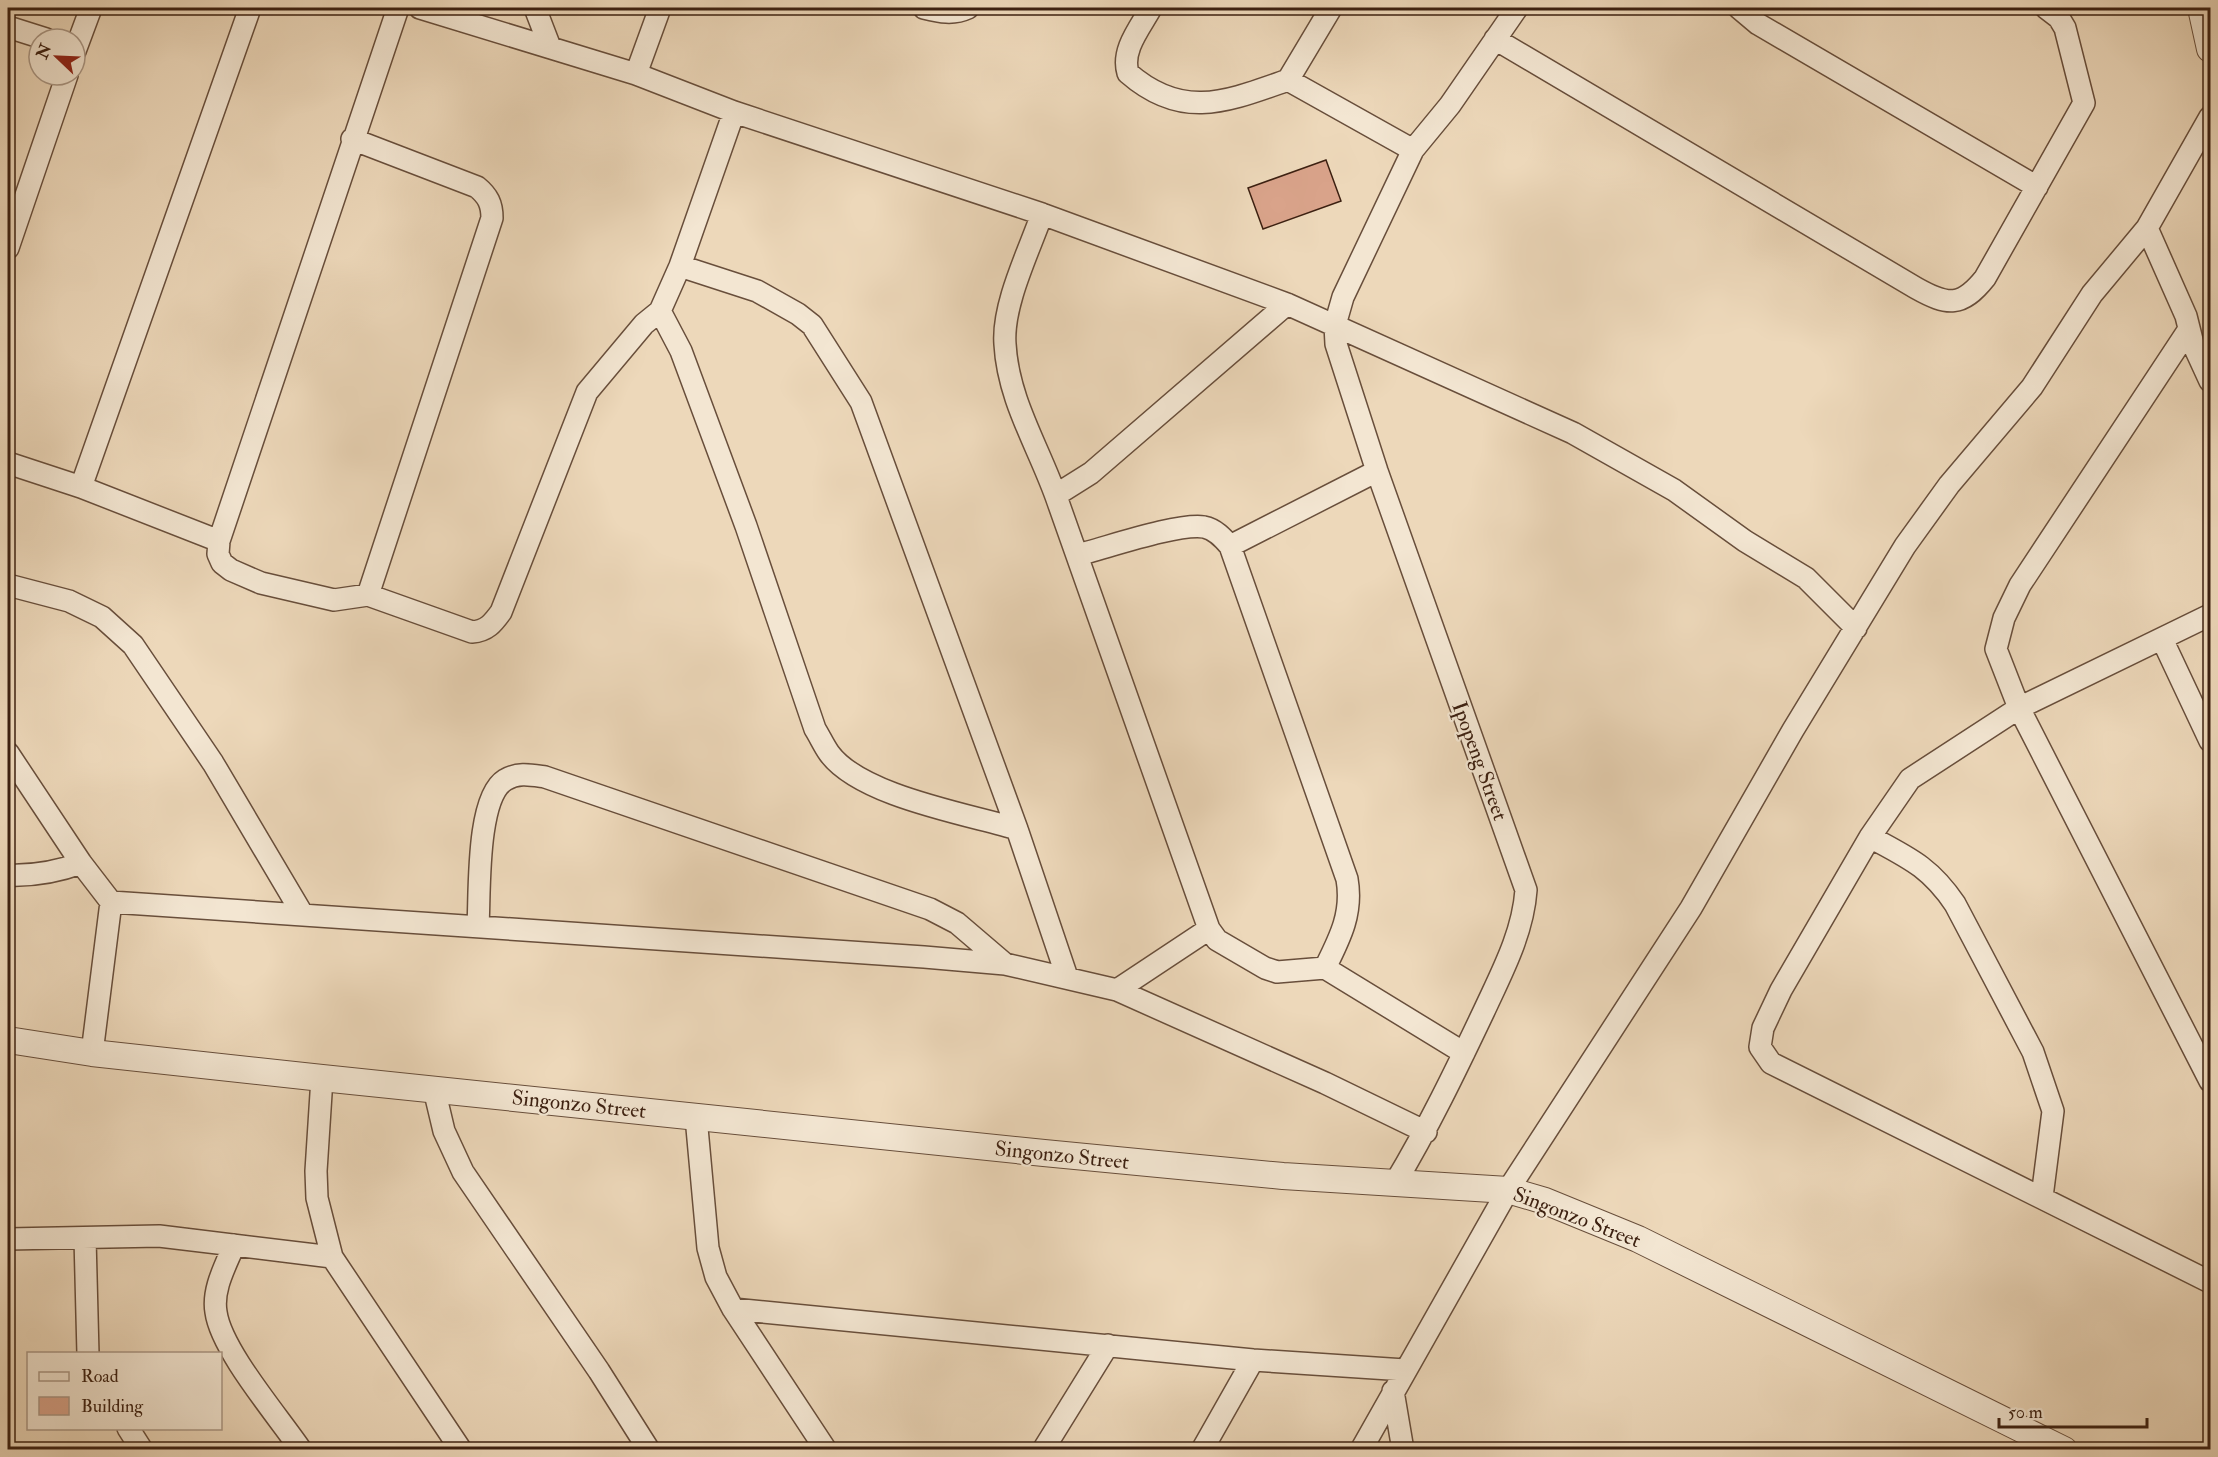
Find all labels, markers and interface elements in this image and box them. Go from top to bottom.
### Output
north arrow [27,27,87,87]
text: N [32,40,56,63]
street label: Ipopeng Street [1446,698,1514,825]
street label: Singonzo Street [511,1084,647,1125]
street label: Singonzo Street [994,1135,1130,1176]
street label: Singonzo Street [1509,1181,1645,1254]
legend [27,1352,222,1430]
text: Road [81,1365,119,1388]
scale bar [1999,1391,2148,1429]
text: Building [81,1395,144,1418]
text: 50 m [2008,1401,2043,1424]

